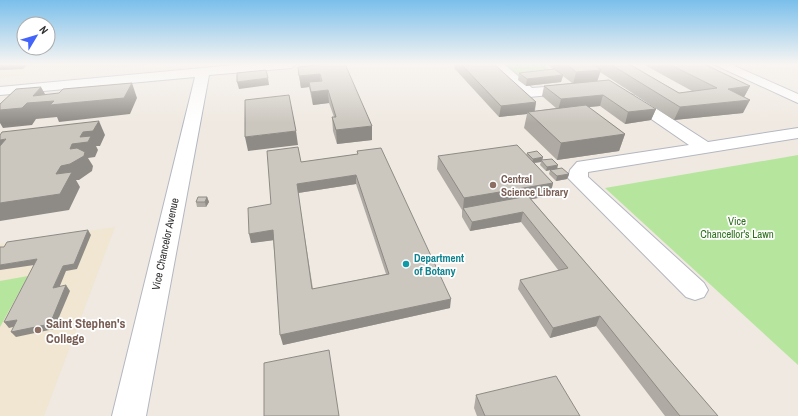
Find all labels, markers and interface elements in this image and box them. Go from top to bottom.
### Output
north arrow [16,16,56,56]
text: N [36,23,51,37]
place label: Central Science Library [501,172,568,199]
marker: Central Science Library [488,180,498,190]
street label: Vice Chancelor Avenue [148,197,182,291]
park label: Vice Chancellor's Lawn [700,214,774,241]
place label: Department of Botany [414,251,464,278]
marker: Department of Botany [401,259,411,269]
place label: Saint Stephen's College [46,315,126,347]
marker: Saint Stephen's College [33,325,43,335]

